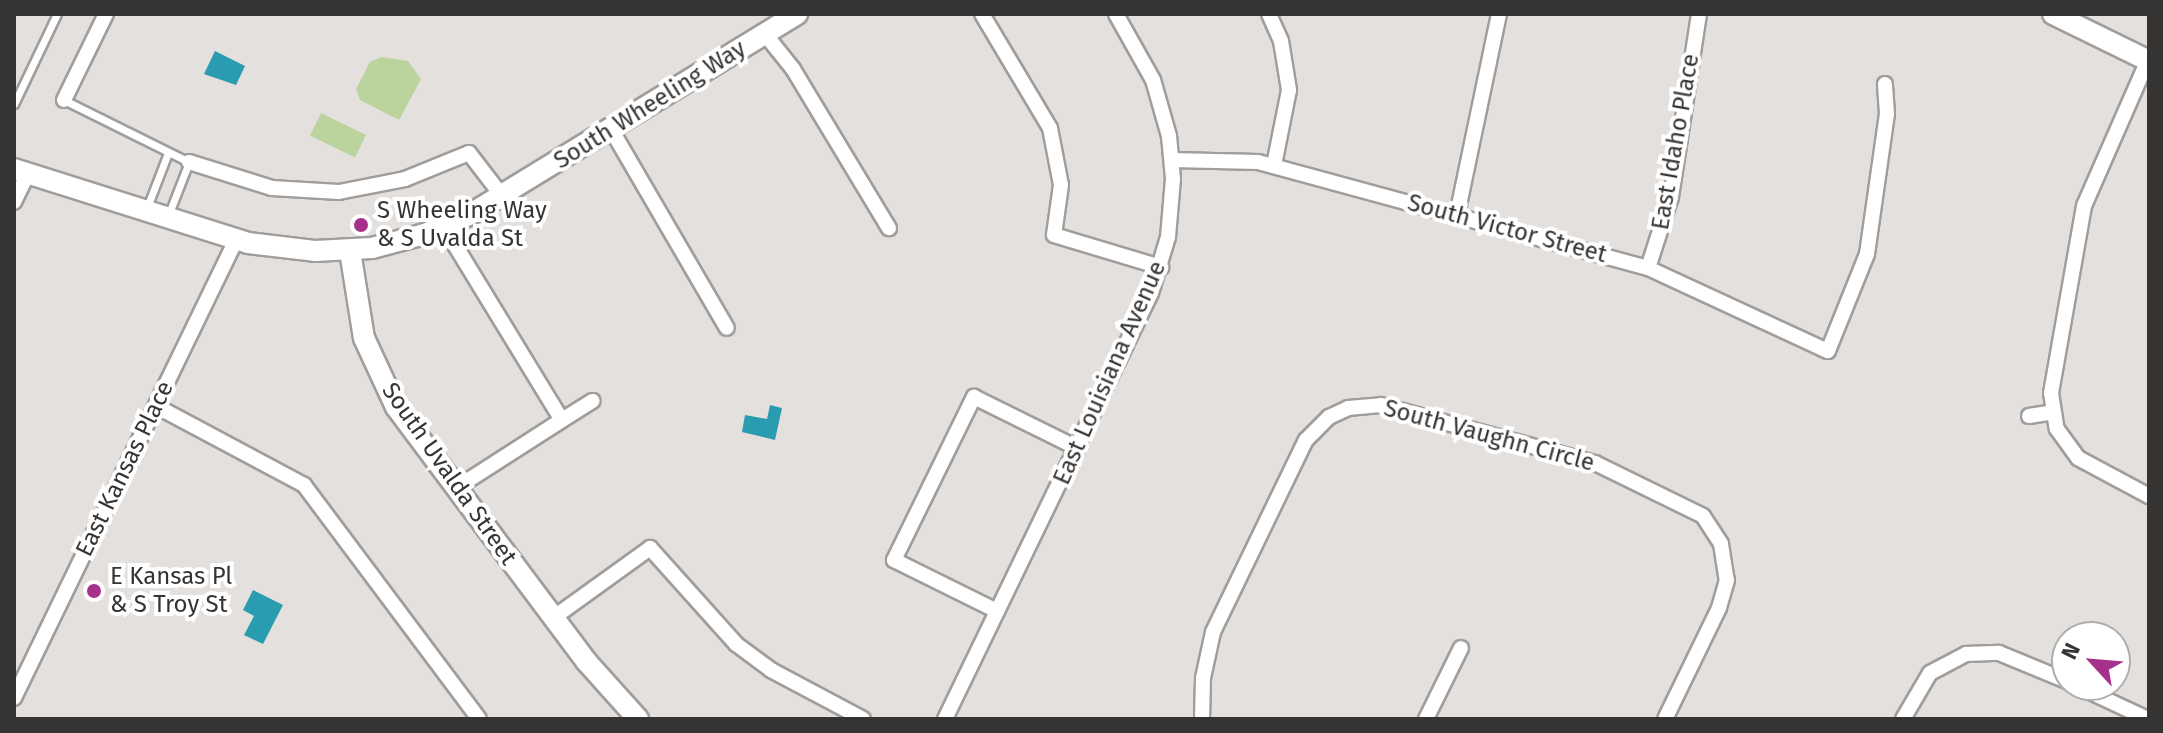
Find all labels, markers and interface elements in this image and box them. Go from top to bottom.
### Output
street label: South Wheeling Way [549,34,751,176]
street label: East Idaho Place [1646,52,1706,232]
street label: South Victor Street [1404,189,1610,269]
place label: S Wheeling Way & S Uvalda St [377,197,547,253]
marker: S Wheeling Way & S Uvalda St [352,216,370,234]
street label: East Louisiana Avenue [1048,257,1172,489]
street label: East Kansas Place [70,377,180,561]
street label: South Uvalda Street [375,377,523,571]
street label: South Vaughn Circle [1381,394,1597,478]
place label: E Kansas Pl & S Troy St [110,563,232,619]
marker: E Kansas Pl & S Troy St [85,582,103,600]
north arrow [2051,621,2131,701]
text: N [2055,639,2086,664]

